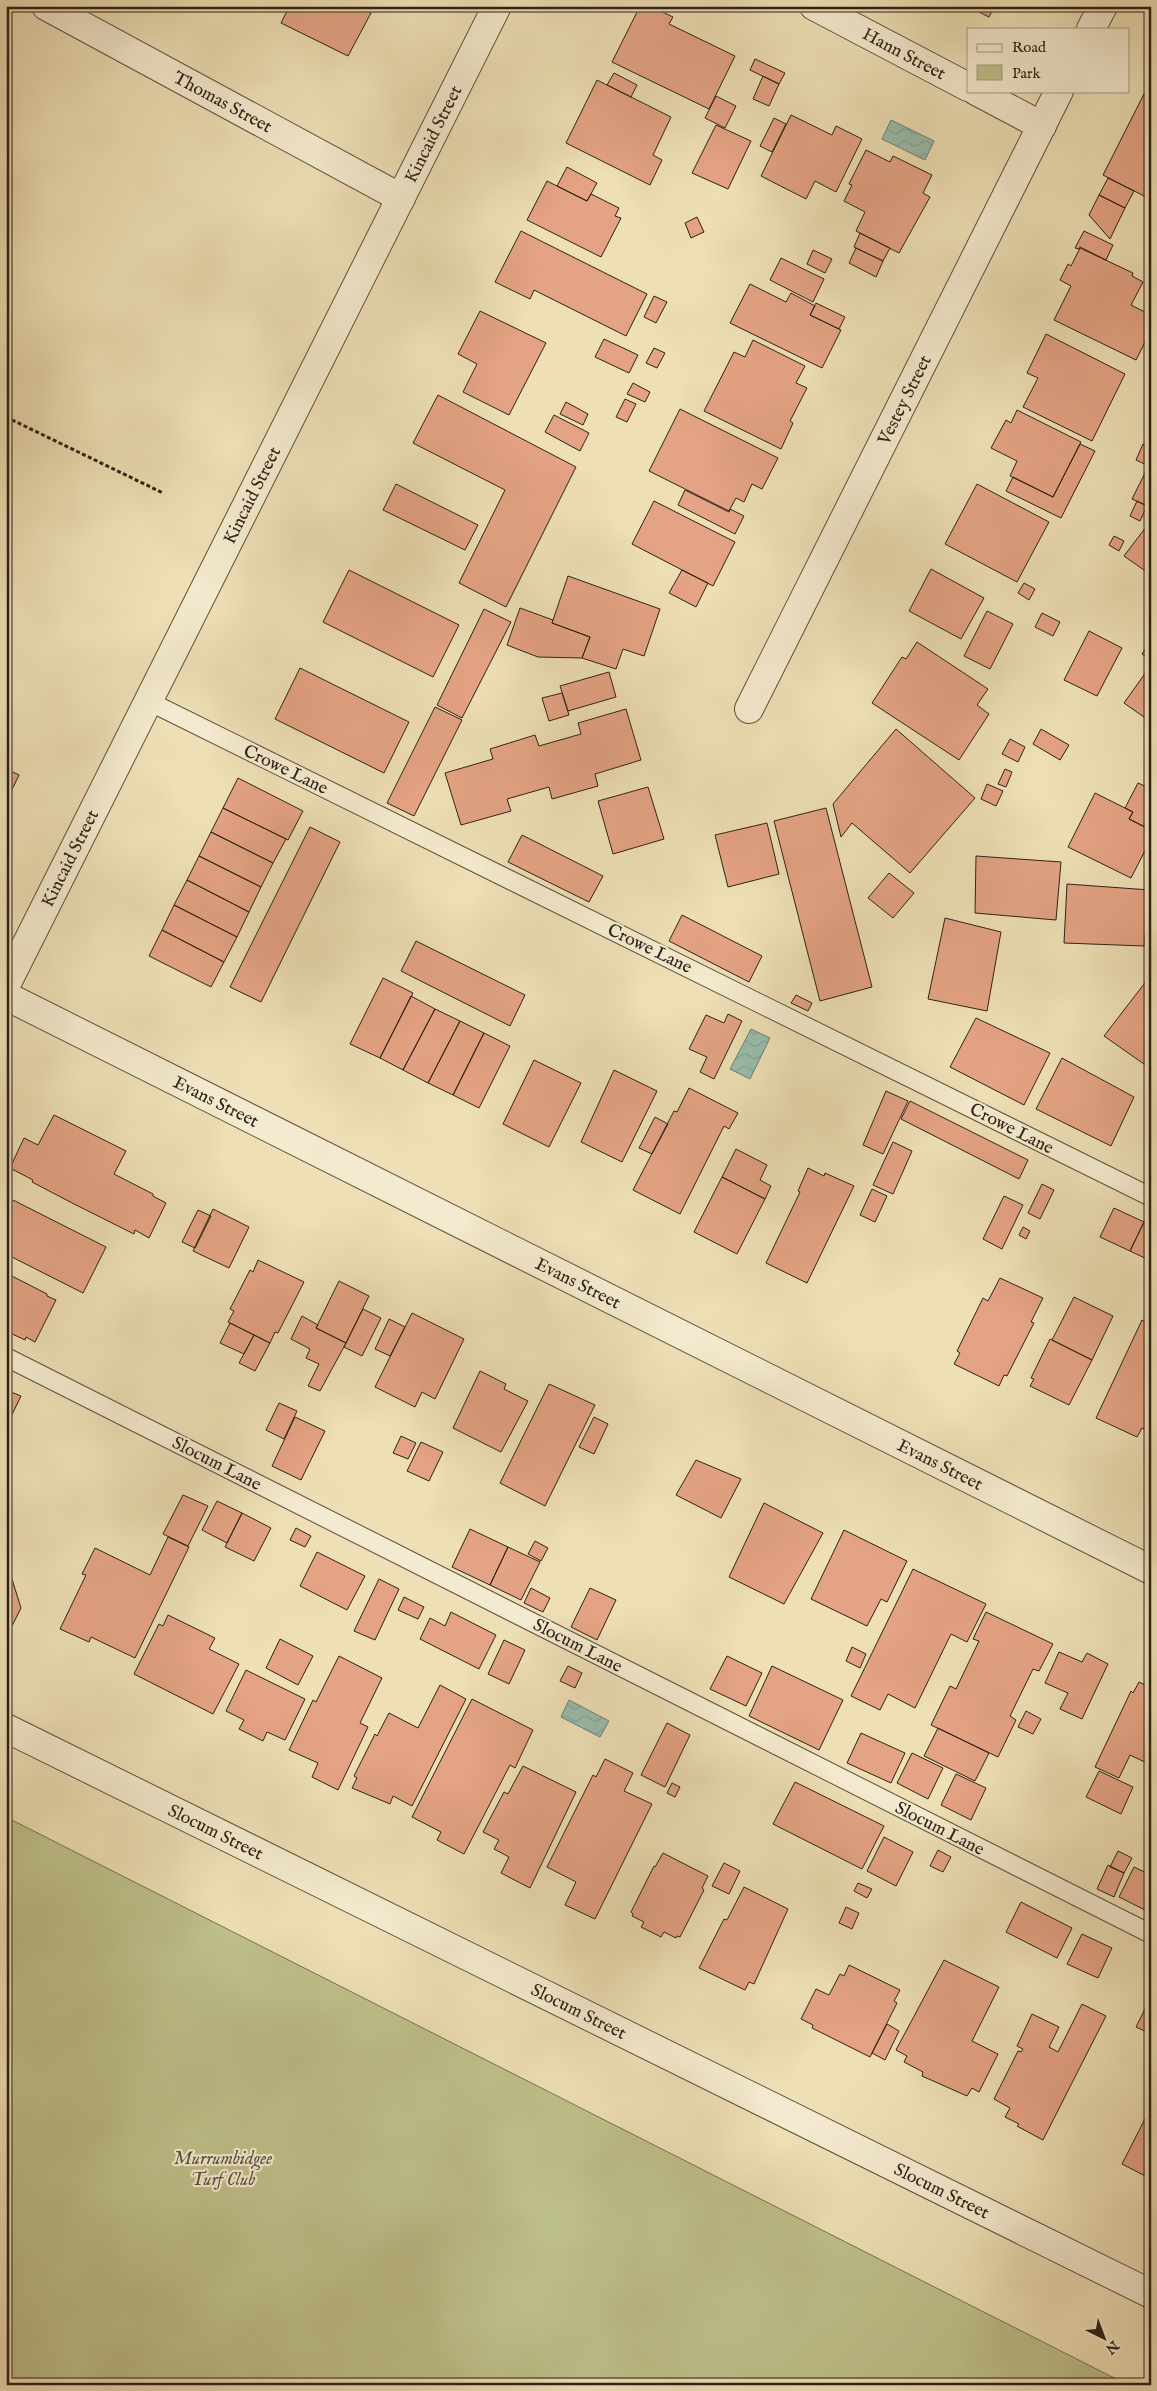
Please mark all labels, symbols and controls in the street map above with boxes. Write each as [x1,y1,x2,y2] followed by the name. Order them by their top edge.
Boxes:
[858,23,949,86] street label: Hann Street
[967,28,1130,92] legend
[1012,38,1047,57] text: Road
[1012,64,1042,83] text: Park
[169,67,276,139] street label: Thomas Street
[400,82,468,187] street label: Kincaid Street
[873,352,938,450] street label: Vestey Street
[219,443,287,548] street label: Kincaid Street
[239,740,331,801] street label: Crowe Lane
[37,806,105,911] street label: Kincaid Street
[603,919,695,980] street label: Crowe Lane
[169,1072,262,1134] street label: Evans Street
[965,1098,1057,1160] street label: Crowe Lane
[531,1253,624,1315] street label: Evans Street
[168,1432,265,1497] street label: Slocum Lane
[893,1435,986,1497] street label: Evans Street
[529,1614,626,1679] street label: Slocum Lane
[891,1797,988,1862] street label: Slocum Lane
[164,1800,267,1866] street label: Slocum Street
[527,1979,630,2046] street label: Slocum Street
[174,2148,272,2192] park label: Murrumbidgee Turf Club
[890,2159,993,2225] street label: Slocum Street
[1080,2314,1130,2364] north arrow
[1102,2336,1123,2358] text: N

